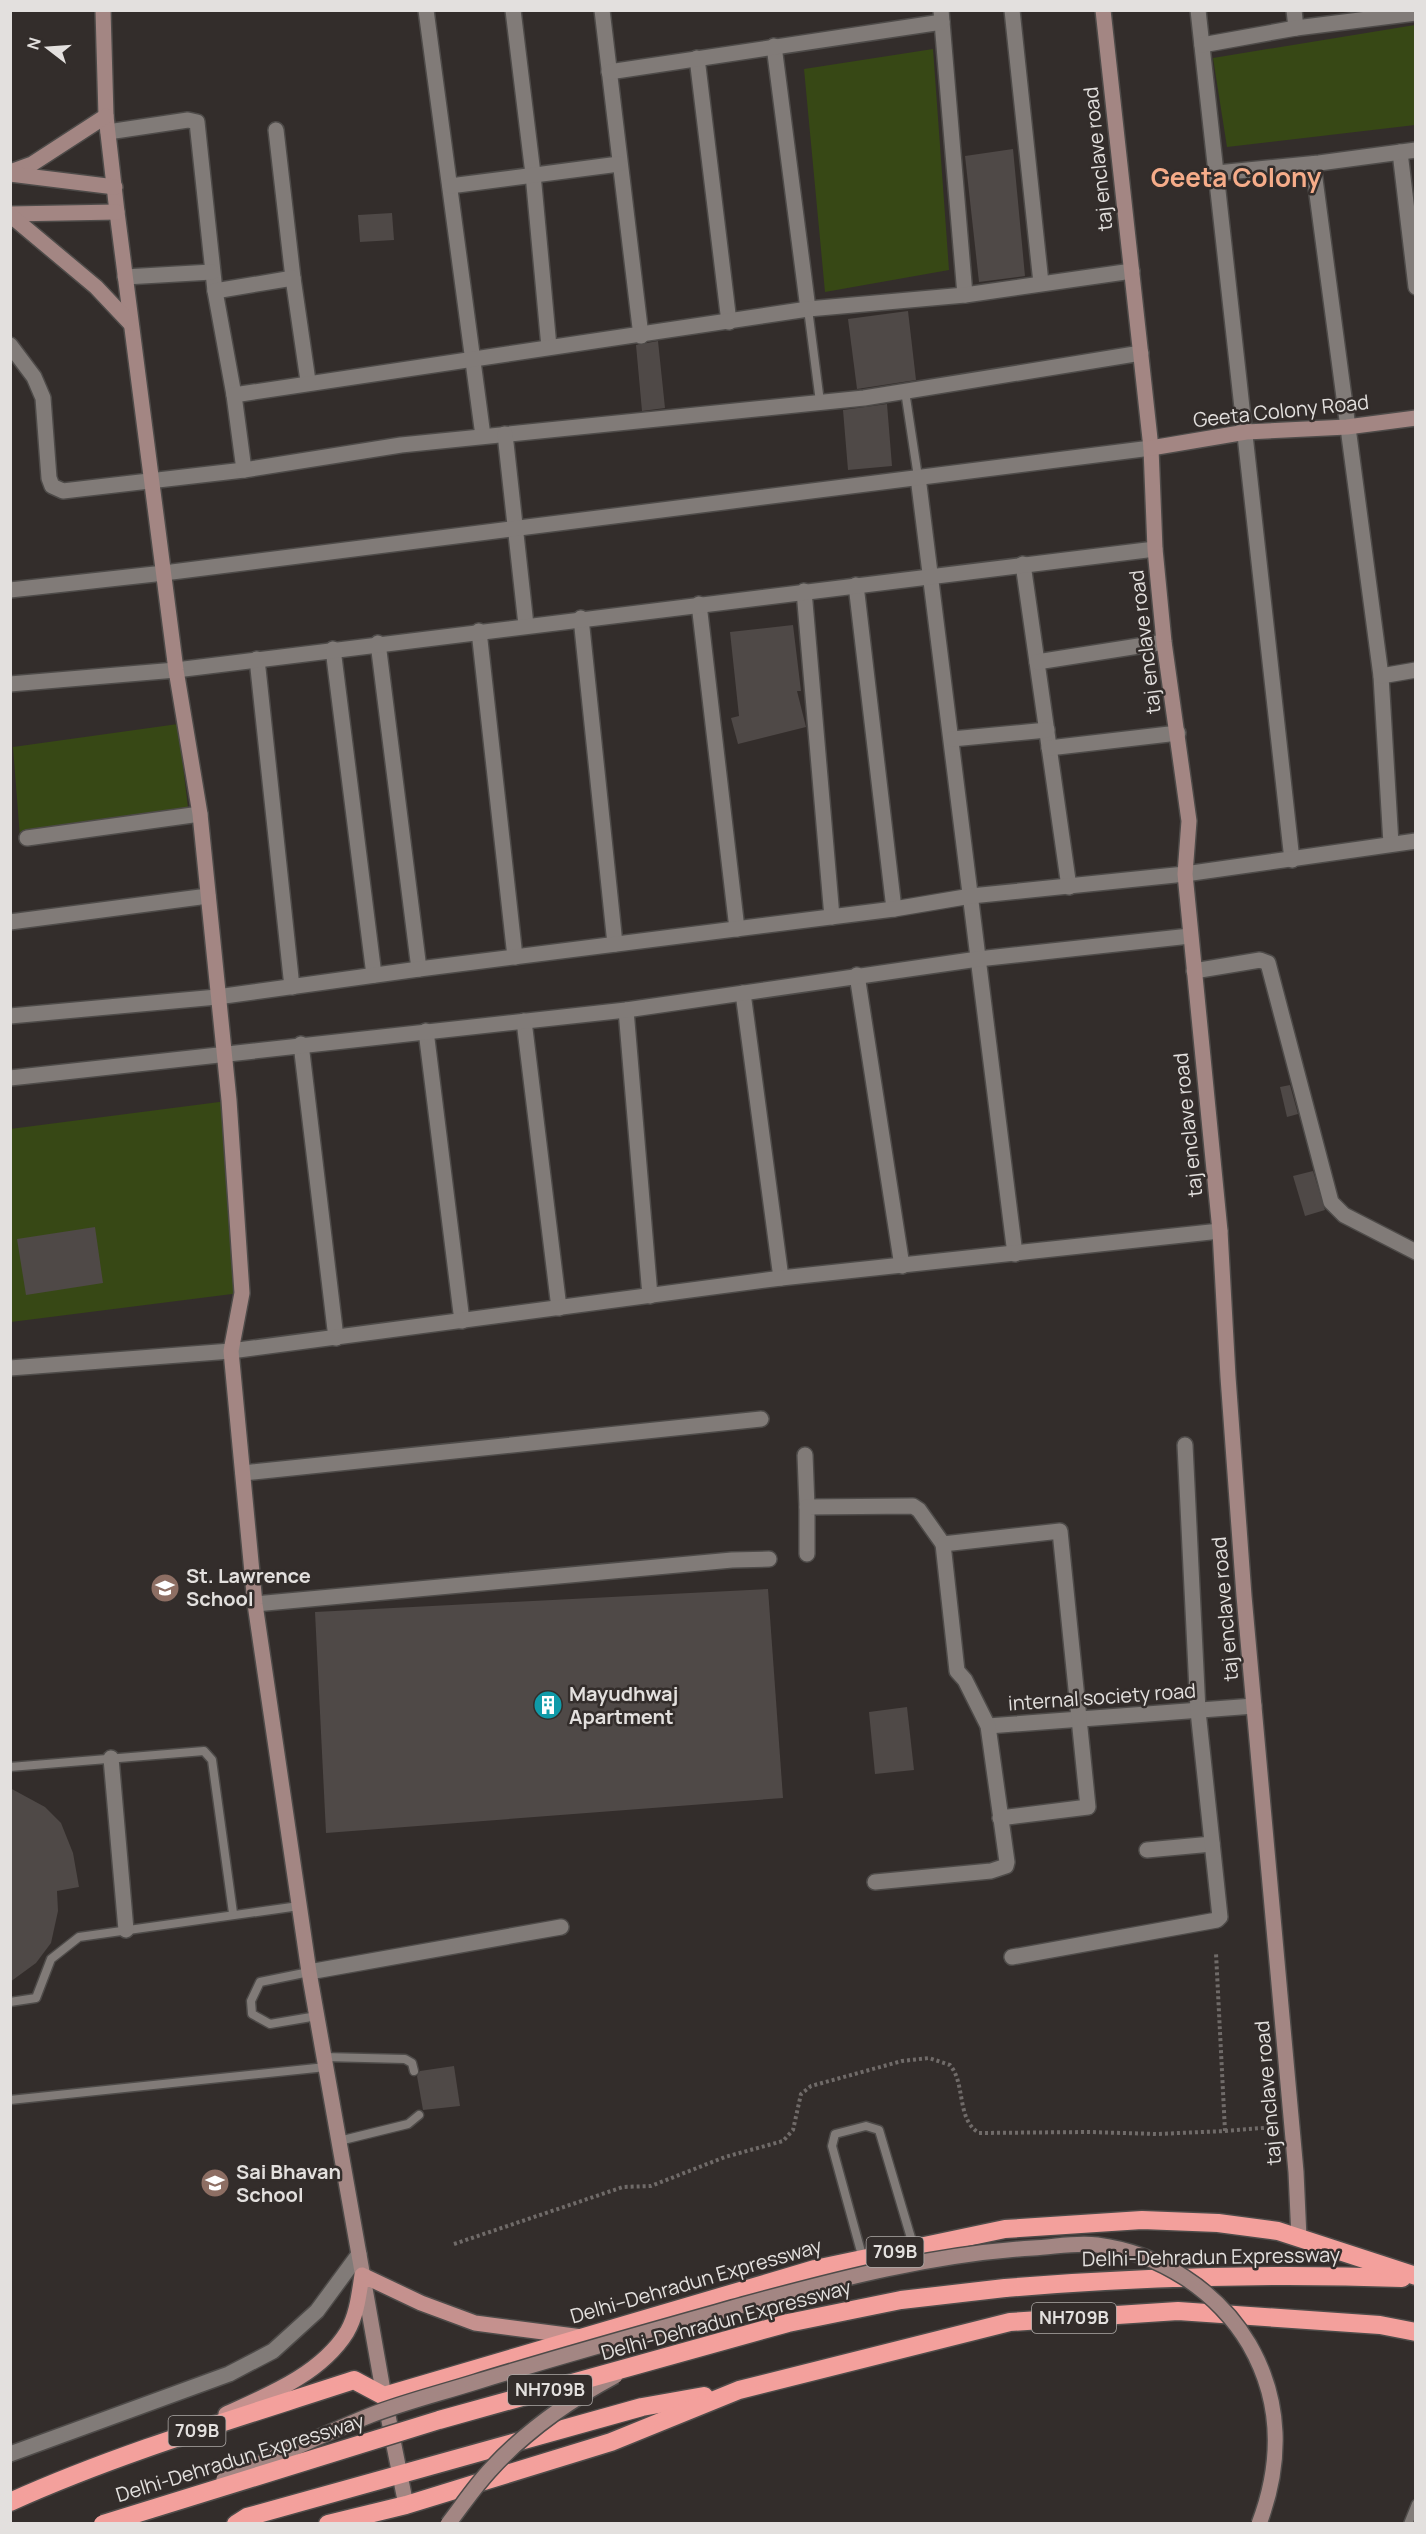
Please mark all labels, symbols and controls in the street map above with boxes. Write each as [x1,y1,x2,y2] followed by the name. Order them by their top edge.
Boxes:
[18,18,78,78] north arrow
[21,35,46,52] text: N
[1077,86,1118,232] street label: taj enclave road
[1151,159,1322,195] district label: Geeta Colony
[1192,388,1370,433] street label: Geeta Colony Road
[1122,569,1167,716] street label: taj enclave road
[1167,1052,1208,1198] street label: taj enclave road
[1205,1536,1244,1682] street label: taj enclave road
[186,1562,311,1612] place label: St. Lawrence School
[149,1572,181,1604] school or university icon: St. Lawrence School
[1007,1676,1197,1717] street label: internal society road
[569,1680,678,1730] place label: Mayudhwaj Apartment
[532,1689,564,1721] building icon: Mayudhwaj Apartment
[1248,2020,1287,2166] street label: taj enclave road
[236,2158,341,2208] place label: Sai Bhavan School
[199,2167,231,2199] school or university icon: Sai Bhavan School
[567,2232,825,2329] street label: Delhi–Dehradun Expressway
[866,2237,924,2267] road number: 709B
[1082,2241,1341,2272] street label: Delhi-Dehradun Expressway
[598,2273,854,2366] street label: Delhi-Dehradun Expressway
[1032,2303,1116,2333] road number: NH709B
[508,2375,592,2405] road number: NH709B
[112,2407,368,2508] street label: Delhi-Dehradun Expressway
[168,2416,226,2446] road number: 709B

